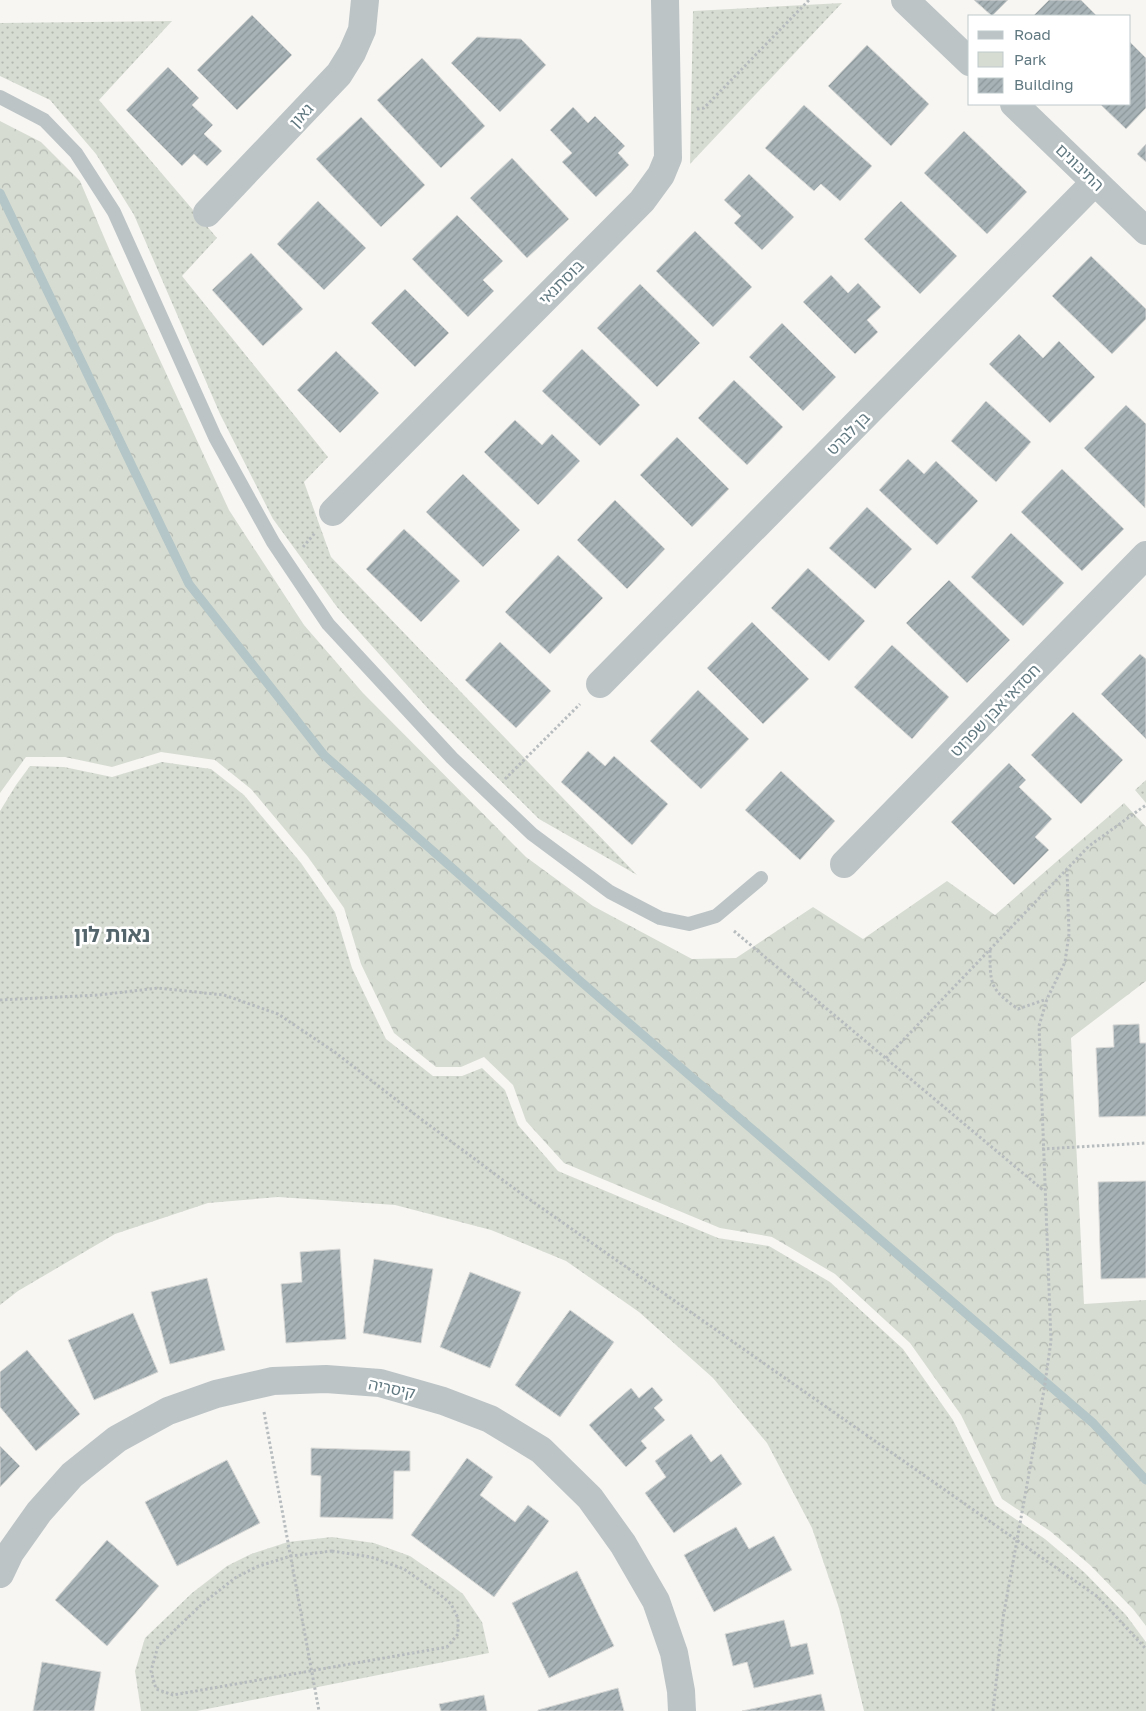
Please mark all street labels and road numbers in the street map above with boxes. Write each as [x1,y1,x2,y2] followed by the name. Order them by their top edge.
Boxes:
[285,99,317,131] street label: גאון
[1052,139,1108,195] street label: התיבונים
[534,255,588,309] street label: בוסתנאי
[822,407,874,459] street label: בן לברט
[946,660,1044,760] street label: חסדאי אבן שפרוט
[367,1373,417,1403] street label: קיסריה

